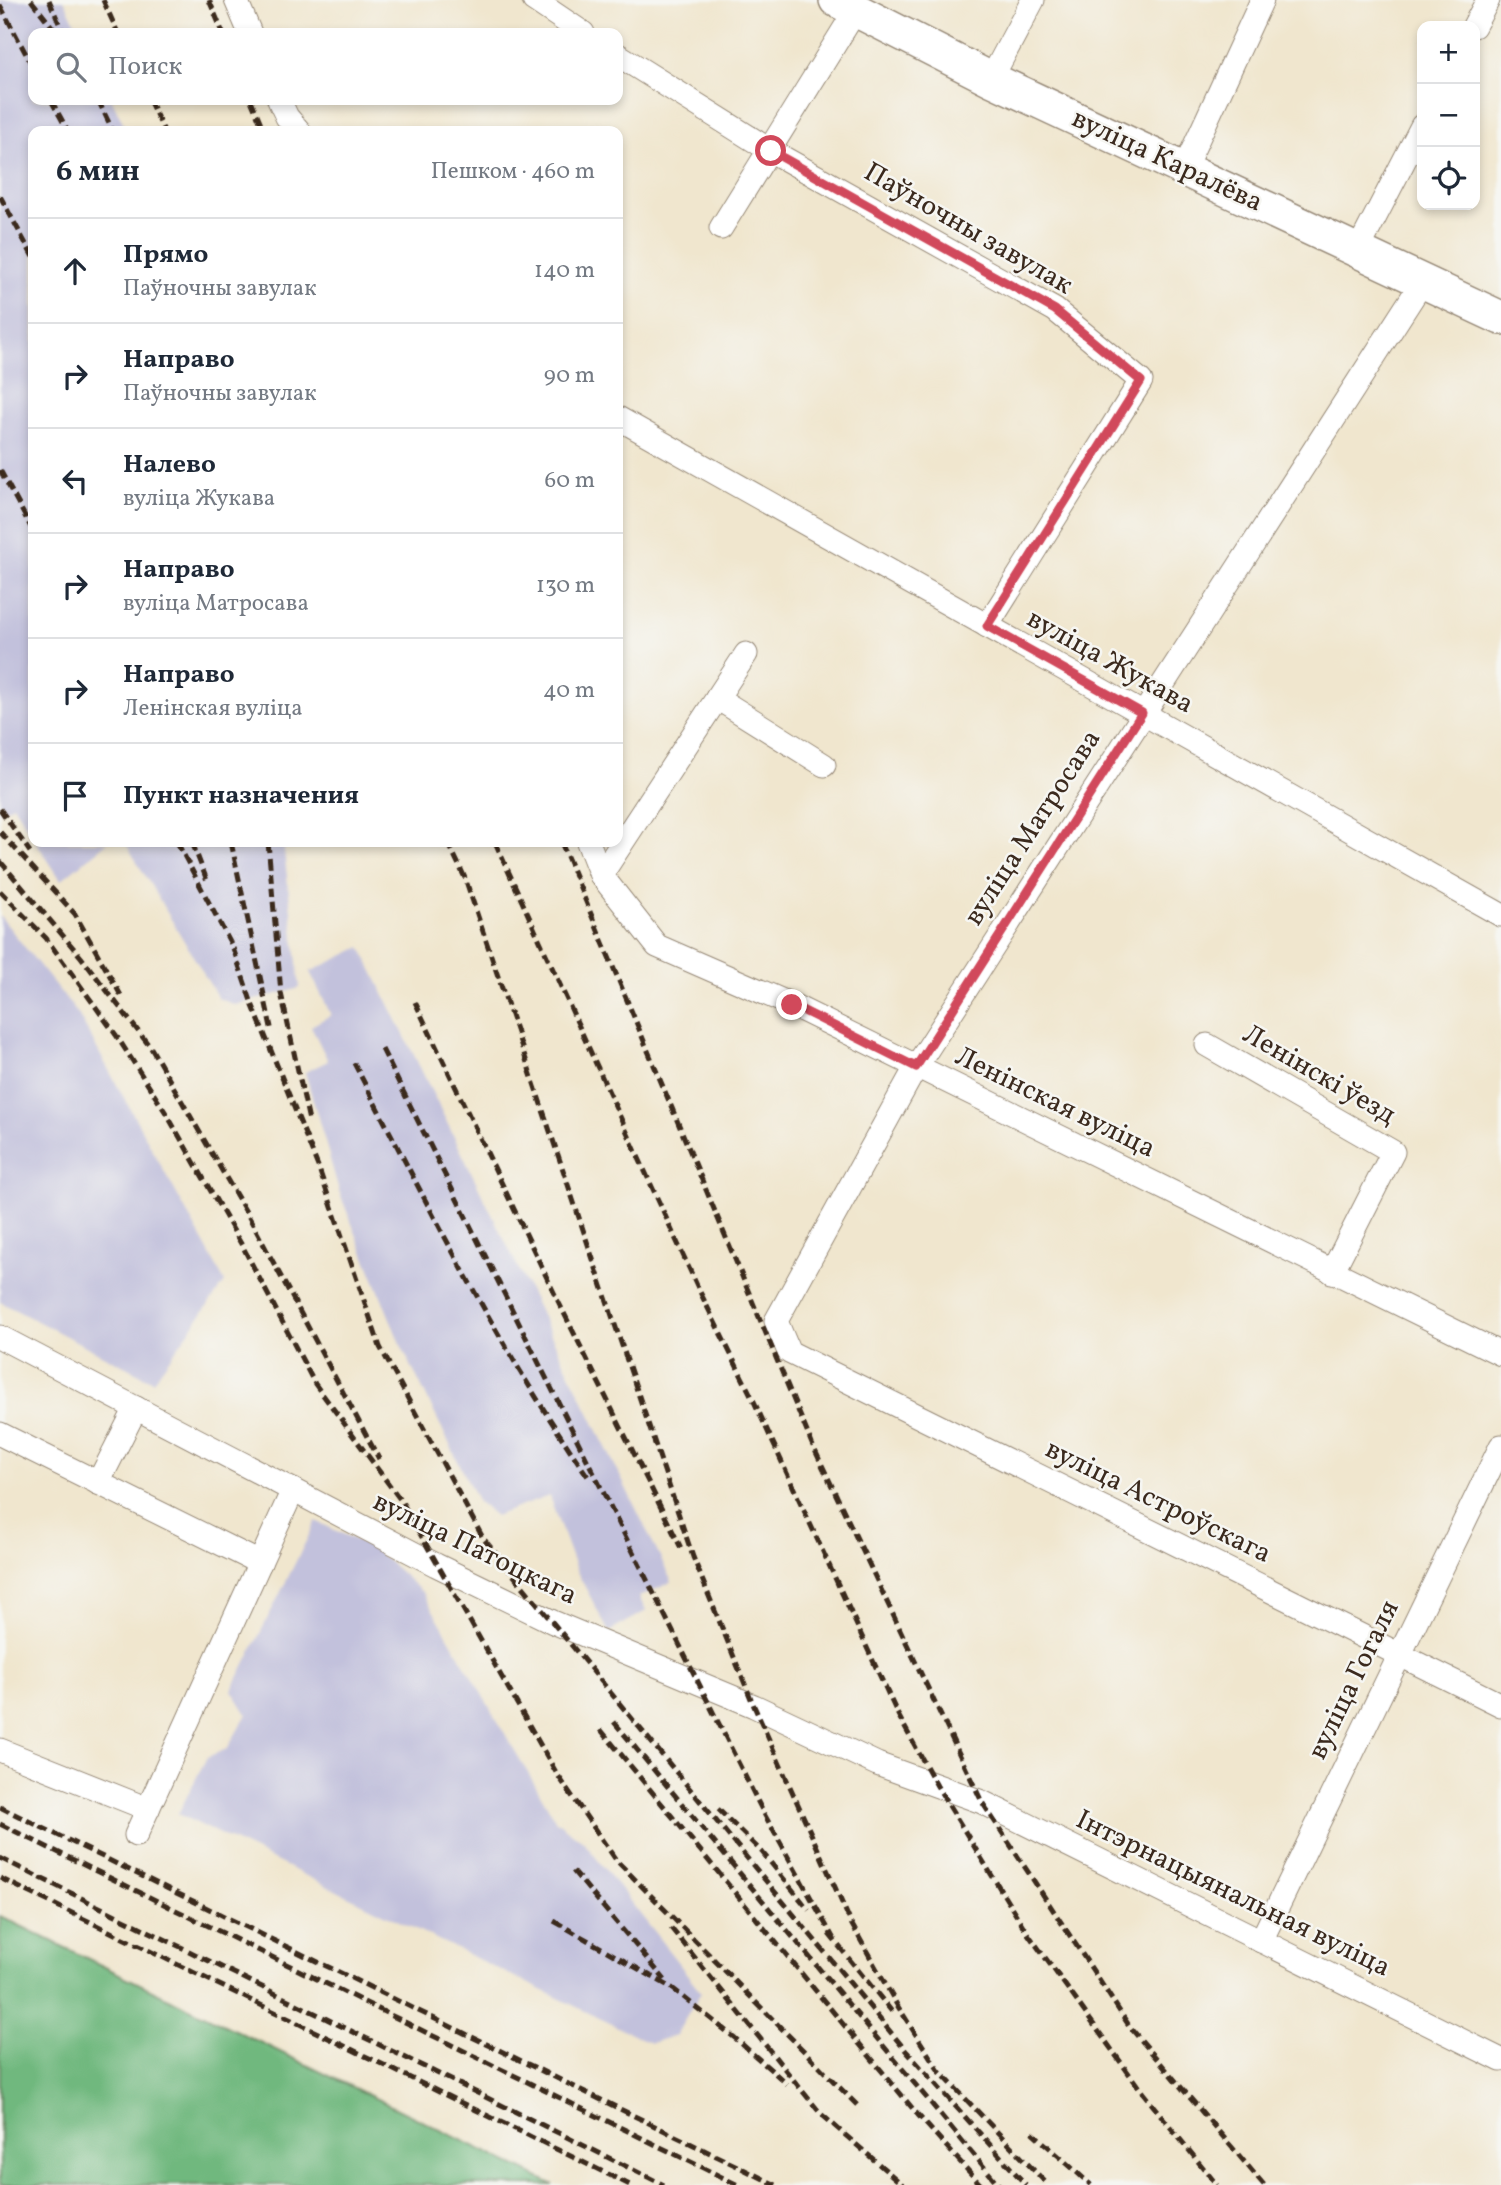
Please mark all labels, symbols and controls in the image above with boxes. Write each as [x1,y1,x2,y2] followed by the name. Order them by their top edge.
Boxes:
[1417,21,1480,210] map controls
[1417,21,1480,84] button: +
[28,28,623,105] search box
[52,48,90,86] icon: search
[108,49,182,85] text: Поиск
[1417,84,1480,147] button: −
[1065,100,1269,222] street label: вуліца Каралёва
[755,135,786,166] route start
[1417,147,1480,210] button: locate
[56,151,140,193] text: 6 мин
[856,153,1080,305] street label: Паўночны завулак
[431,156,595,188] text: Пешком · 460 m
[123,237,208,273] text: Прямо
[56,252,94,290] icon: ahead
[534,255,595,287] text: 140 m
[123,273,316,305] text: Паўночны завулак
[123,342,235,378] text: Направо
[56,357,94,395] icon: right
[544,360,595,392] text: 90 m
[123,378,316,410] text: Паўночны завулак
[123,447,216,483] text: Налево
[56,462,94,500] icon: left
[545,465,595,497] text: 60 m
[123,483,275,515] text: вуліца Жукава
[123,552,235,588] text: Направо
[56,567,94,605] icon: right
[536,570,595,602] text: 130 m
[123,588,309,620] text: вуліца Матросава
[1019,600,1201,724] street label: вуліца Жукава
[123,657,235,693] text: Направо
[56,672,94,710] icon: right
[543,675,595,707] text: 40 m
[123,693,303,725] text: Ленінская вуліца
[955,722,1111,934] street label: вуліца Матросава
[56,777,94,815] icon: arrive
[123,778,359,814] text: Пункт назначения
[776,989,807,1020] route end
[1235,1015,1403,1135] street label: Ленінскі ўезд
[948,1038,1162,1168] street label: Ленінская вуліца
[1038,1430,1278,1574] street label: вуліца Астроўскага
[366,1483,584,1615] street label: вуліца Патоцкага
[1299,1594,1409,1766] street label: вуліца Гогаля
[1069,1801,1397,1987] street label: Інтэрнацыянальная вуліца

